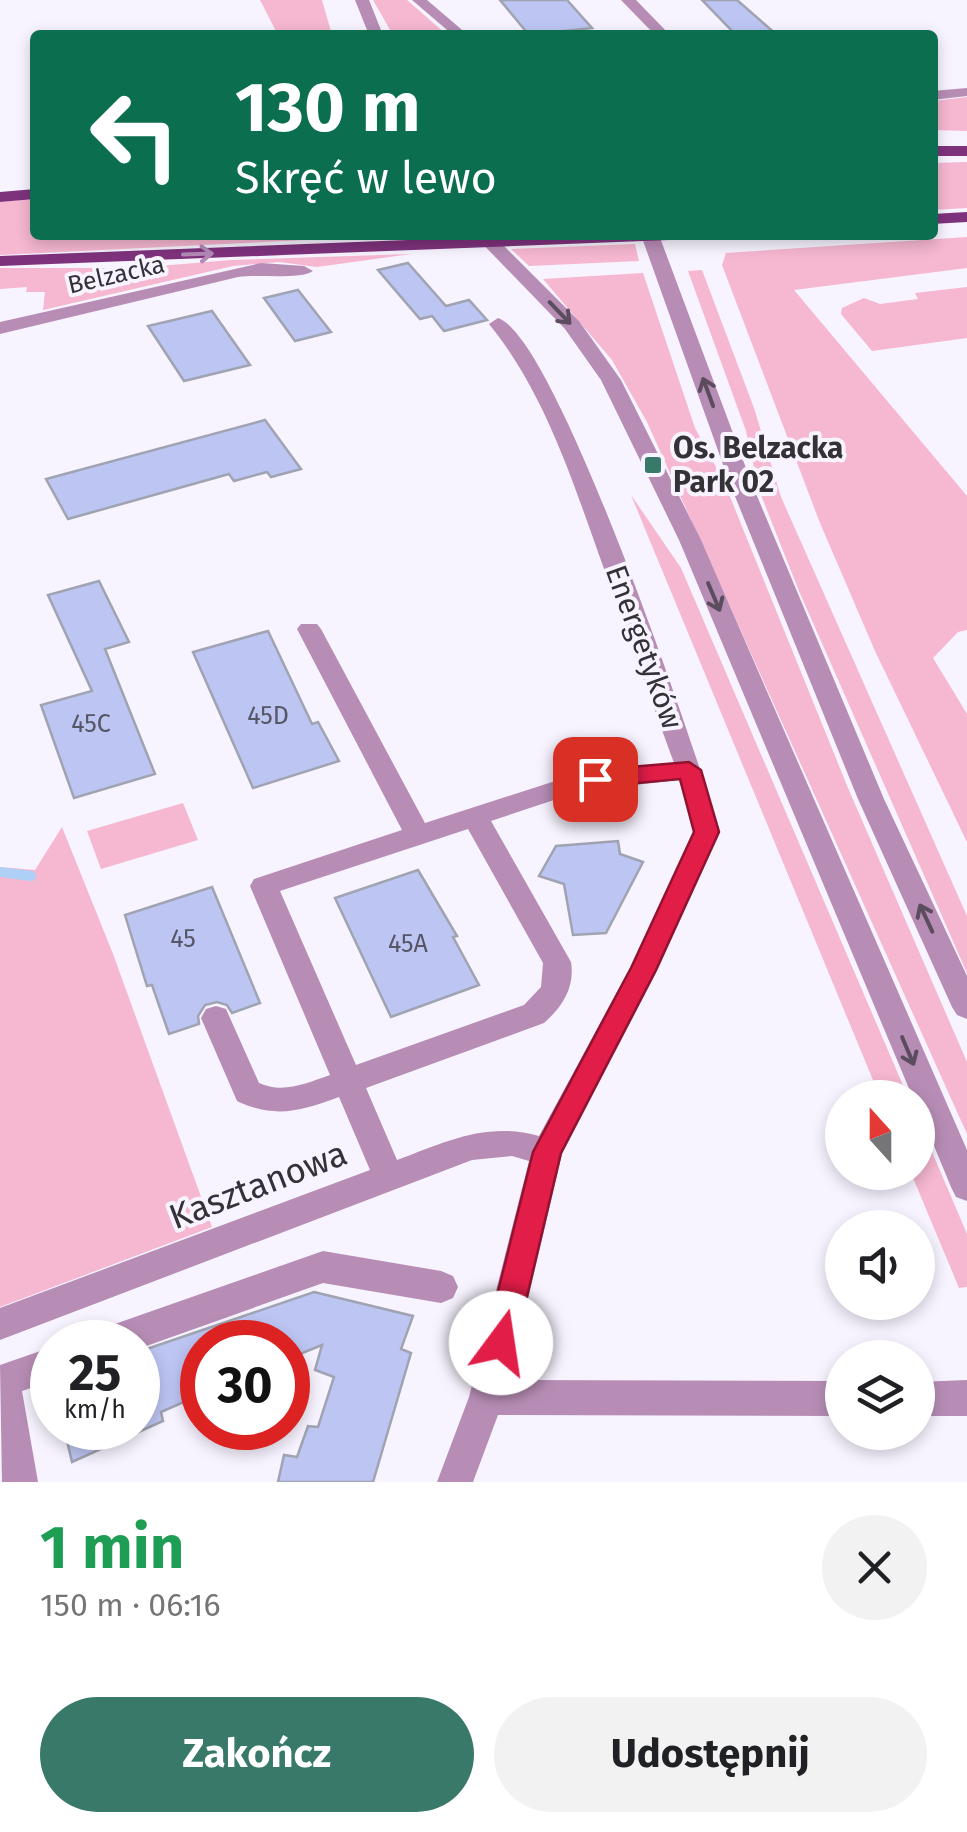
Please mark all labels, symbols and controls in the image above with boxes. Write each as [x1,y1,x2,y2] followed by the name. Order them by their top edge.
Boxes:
[235,66,421,150] text: 130 m
[70,70,200,200] icon: left
[235,151,497,205] text: Skręć w lewo
[182,244,214,263] one-way arrow
[65,249,168,301] street label: Belzacka
[548,300,571,325] one-way arrow
[698,377,716,408] one-way arrow
[673,430,844,500] place label: Os. Belzacka Park 02
[642,454,664,476] marker: Os. Belzacka Park 02
[598,560,690,734] street label: Energetyków
[706,582,724,612] one-way arrow
[247,701,289,731] house number: 45D
[71,709,111,739] house number: 45C
[553,737,638,822] pin
[568,752,623,807] icon: arrive
[916,904,935,934] one-way arrow
[170,924,196,954] house number: 45
[388,929,429,959] house number: 45A
[900,1035,918,1066] one-way arrow
[825,1080,935,1190] north arrow
[825,1080,935,1450] map controls
[163,1132,353,1238] street label: Kasztanowa
[825,1210,935,1320] button: sound
[449,1291,553,1395] position arrow
[180,1320,310,1450] speed limit sign: 30
[825,1340,935,1450] button: layers
[69,1343,121,1403] text: 25
[64,1395,126,1425] text: km/h
[40,1512,184,1584] text: 1 min
[822,1515,927,1620] button: close
[40,1586,221,1624] text: 150 m · 06:16
[40,1697,474,1812] button: Zakończ
[494,1697,927,1812] button: Udostępnij

